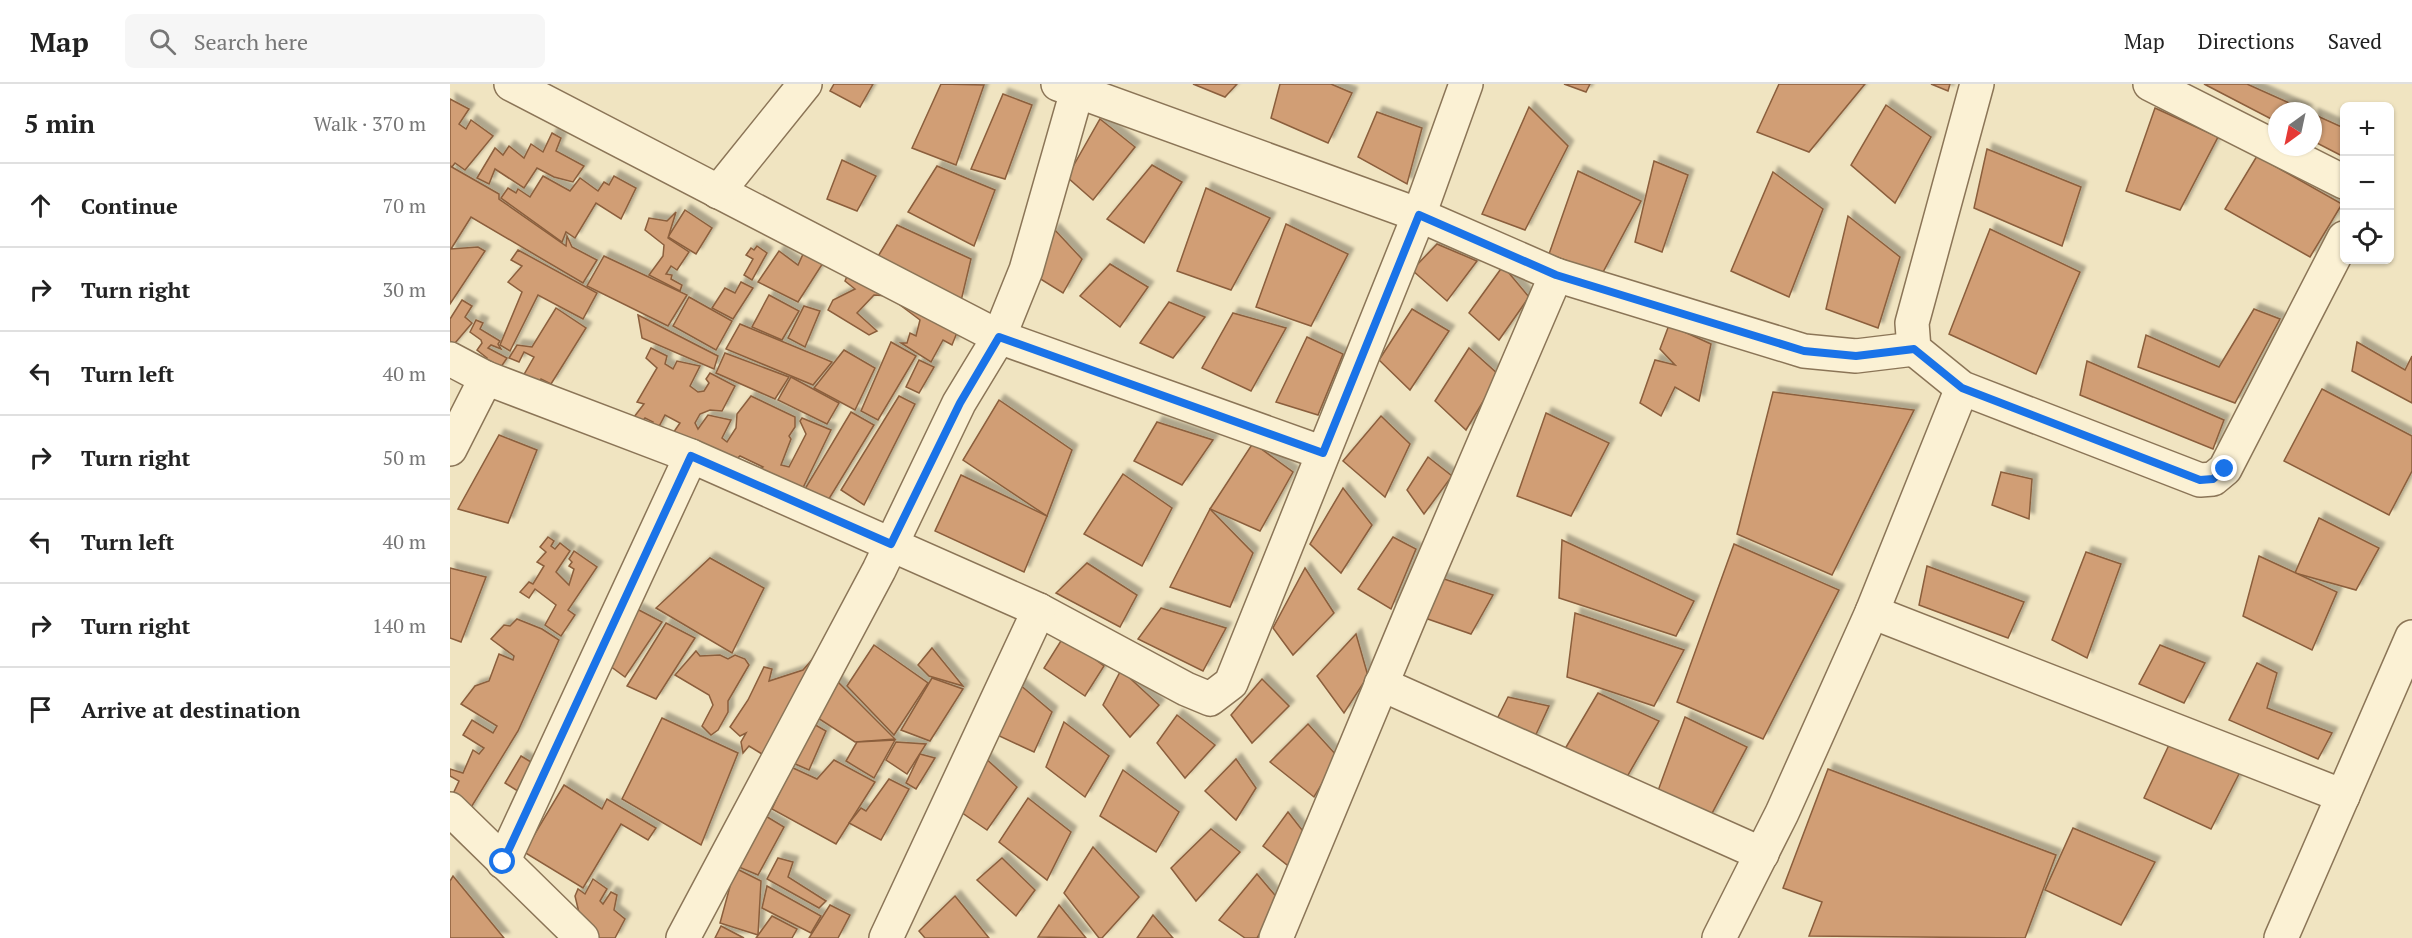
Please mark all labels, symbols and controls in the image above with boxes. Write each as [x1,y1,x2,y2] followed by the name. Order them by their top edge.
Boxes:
[125,14,545,68] search box
[30,23,89,60] text: Map
[146,25,179,58] icon: search
[194,27,308,56] text: Search here
[2124,27,2165,55] text: Map
[2198,27,2295,55] text: Directions
[2328,27,2382,55] text: Saved
[2268,102,2322,156] north arrow
[2340,102,2394,264] map controls
[2340,102,2394,156] button: +
[24,106,95,140] text: 5 min
[314,110,426,137] text: Walk · 370 m
[2340,156,2394,210] button: −
[24,189,57,222] icon: ahead
[81,191,178,220] text: Continue
[383,192,426,219] text: 70 m
[2340,210,2394,264] button: locate
[24,273,57,306] icon: right
[81,275,190,304] text: Turn right
[383,276,426,303] text: 30 m
[24,357,57,390] icon: left
[81,359,174,388] text: Turn left
[383,360,426,387] text: 40 m
[24,441,57,474] icon: right
[81,443,190,472] text: Turn right
[383,444,426,471] text: 50 m
[2211,455,2237,481] route end
[24,525,57,558] icon: left
[81,527,174,556] text: Turn left
[383,528,426,555] text: 40 m
[24,609,57,642] icon: right
[81,611,190,640] text: Turn right
[372,612,426,639] text: 140 m
[24,693,57,726] icon: arrive
[81,695,300,724] text: Arrive at destination
[489,848,515,874] route start

